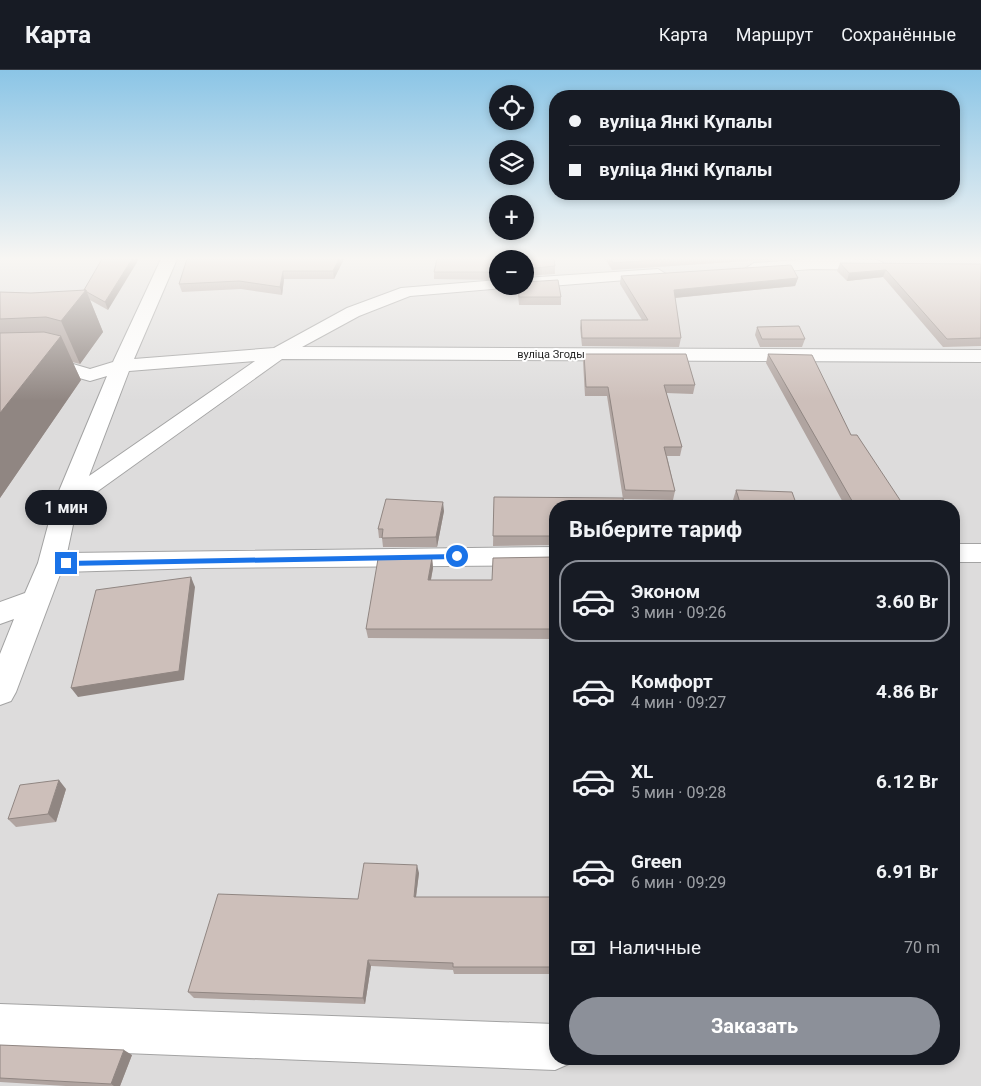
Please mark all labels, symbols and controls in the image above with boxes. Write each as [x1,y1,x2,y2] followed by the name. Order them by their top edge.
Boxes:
[25,21,91,49] text: Карта
[659,24,708,45] text: Карта
[736,24,813,45] text: Маршрут
[841,24,956,45] text: Сохранённые
[489,85,534,295] map controls
[489,85,534,130] button: locate
[599,110,772,133] text: вуліца Янкі Купалы
[489,140,534,185] button: layers
[599,158,772,181] text: вуліца Янкі Купалы
[489,195,534,240] button: +
[489,250,534,295] button: −
[517,348,585,361] street label: вуліца Згоды
[25,490,107,526] callout: 1 мин
[44,498,88,517] text: 1 мин
[569,517,742,542] text: Выберите тариф
[446,545,468,567] route start
[55,552,77,574] route end
[571,579,616,624] icon: car
[631,580,700,603] text: Эконом
[876,590,938,613] text: 3.60 Br
[631,603,726,622] text: 3 мин · 09:26
[571,669,616,714] icon: car
[631,670,713,693] text: Комфорт
[876,680,938,703] text: 4.86 Br
[631,693,726,712] text: 4 мин · 09:27
[571,759,616,804] icon: car
[631,760,653,783] text: XL
[876,770,938,793] text: 6.12 Br
[631,783,726,802] text: 5 мин · 09:28
[571,849,616,894] icon: car
[631,850,682,873] text: Green
[876,860,938,883] text: 6.91 Br
[631,873,726,892] text: 6 мин · 09:29
[569,934,597,962] icon: cash
[609,936,701,959] text: Наличные
[904,938,940,957] text: 70 m
[569,997,940,1055] button: Заказать

